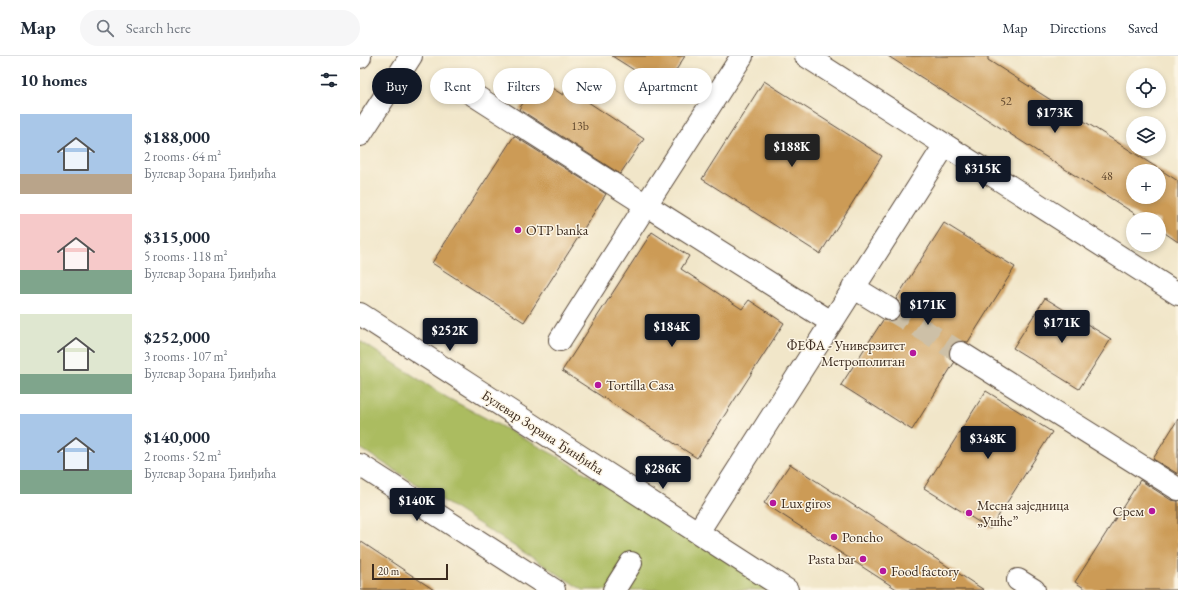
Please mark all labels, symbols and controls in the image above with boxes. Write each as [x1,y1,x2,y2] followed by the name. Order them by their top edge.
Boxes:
[80,10,360,46] search box
[20,15,56,40] text: Map
[94,17,116,39] icon: search
[126,18,191,37] text: Search here
[1002,19,1028,37] text: Map
[1050,19,1106,37] text: Directions
[1128,19,1158,37] text: Saved
[372,68,422,104] chip: Buy
[430,68,485,104] chip: Rent
[493,68,554,104] chip: Filters
[562,68,616,104] chip: New
[624,68,712,104] chip: Apartment
[1126,68,1166,252] map controls
[1126,68,1166,108] button: locate
[20,69,87,91] text: 10 homes
[318,69,340,91] icon: filters
[1000,93,1012,109] house number: 52
[1027,100,1083,134] pin: $173K
[1037,104,1073,121] text: $173K
[1126,116,1166,156] button: layers
[571,118,589,134] house number: 13b
[144,126,210,148] text: $188,000
[52,130,100,178] icon: home
[764,134,820,168] pin: $188K
[774,138,810,155] text: $188K
[144,148,221,165] text: 2 rooms · 64 m²
[955,156,1011,190] pin: $315K
[965,160,1001,177] text: $315K
[1126,164,1166,204] button: +
[144,165,276,182] text: Булевар Зорана Ђинђића
[1101,168,1113,184] house number: 48
[1126,212,1166,252] button: −
[526,221,589,239] place label: OTP banka
[513,225,523,235] marker: OTP banka
[144,226,210,248] text: $315,000
[52,230,100,278] icon: home
[144,248,228,265] text: 5 rooms · 118 m²
[144,265,276,282] text: Булевар Зорана Ђинђића
[900,292,956,326] pin: $171K
[910,296,946,313] text: $171K
[1034,310,1090,344] pin: $171K
[644,314,700,348] pin: $184K
[1044,314,1080,331] text: $171K
[422,318,478,352] pin: $252K
[654,318,690,335] text: $184K
[432,322,468,339] text: $252K
[144,326,210,348] text: $252,000
[52,330,100,378] icon: home
[787,336,905,370] place label: ФЕФА - Универзитет Метрополитан
[144,348,228,365] text: 3 rooms · 107 m²
[908,348,918,358] marker: ФЕФА - Универзитет Метрополитан
[144,365,276,382] text: Булевар Зорана Ђинђића
[606,376,674,394] place label: Tortilla Casa
[593,380,603,390] marker: Tortilla Casa
[478,386,608,479] street label: Булевар Зорана Ђинђића
[144,426,210,448] text: $140,000
[960,426,1016,460] pin: $348K
[52,430,100,478] icon: home
[970,430,1006,447] text: $348K
[144,448,221,465] text: 2 rooms · 52 m²
[635,456,691,490] pin: $286K
[645,460,681,477] text: $286K
[144,465,276,482] text: Булевар Зорана Ђинђића
[389,488,445,522] pin: $140K
[399,492,435,509] text: $140K
[781,494,831,512] place label: Lux giros
[977,496,1069,530] place label: Месна заједница „Ушће”
[768,498,778,508] marker: Lux giros
[1113,502,1144,520] place label: Срем
[1147,506,1157,516] marker: Срем
[964,508,974,518] marker: Месна заједница „Ушће”
[842,528,883,546] place label: Poncho
[829,532,839,542] marker: Poncho
[808,550,855,568] place label: Pasta bar
[858,554,868,564] marker: Pasta bar
[372,562,448,581] scale bar
[891,562,960,580] place label: Food factory
[378,564,399,578] text: 20 m
[878,566,888,576] marker: Food factory

